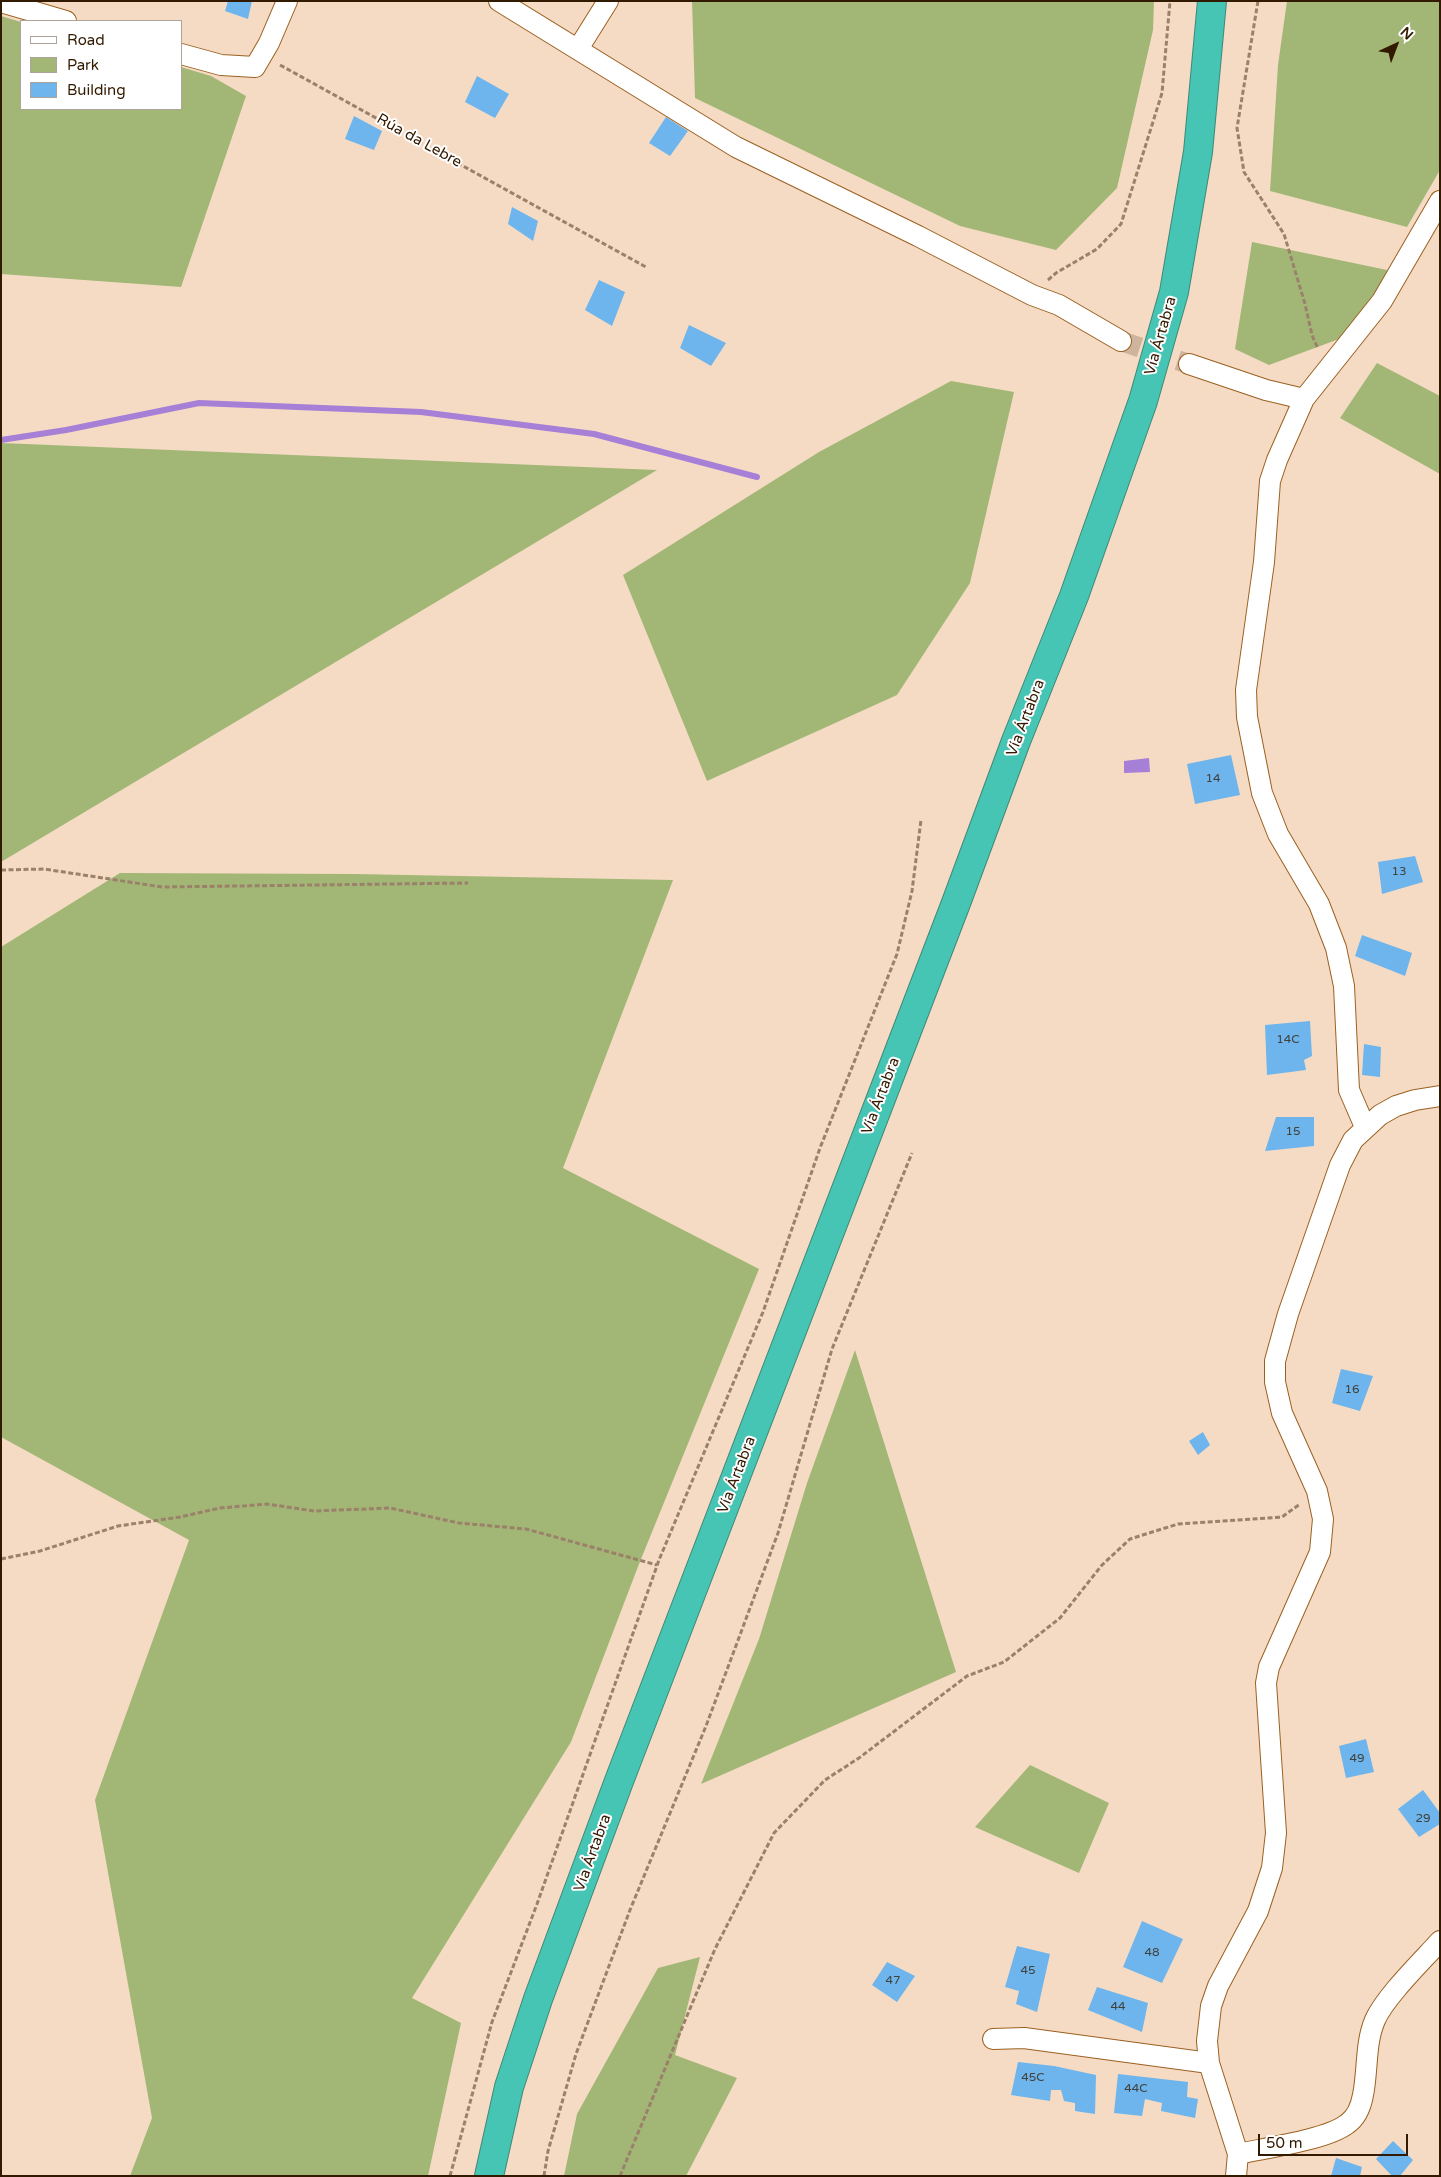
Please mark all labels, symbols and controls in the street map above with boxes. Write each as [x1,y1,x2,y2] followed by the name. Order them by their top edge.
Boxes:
[20,20,182,110] legend
[1371,20,1421,70] north arrow
[1397,24,1416,44] text: N
[67,31,105,49] text: Road
[67,56,99,74] text: Park
[67,81,126,99] text: Building
[373,110,465,172] street label: Rúa da Lebre
[1141,295,1181,377] street label: Vía Ártabra
[1003,677,1049,759] street label: Vía Ártabra
[1205,772,1221,786] house number: 14
[1391,865,1407,879] house number: 13
[1276,1033,1300,1047] house number: 14C
[858,1055,904,1137] street label: Vía Ártabra
[1285,1125,1301,1139] house number: 15
[1344,1383,1360,1397] house number: 16
[714,1434,760,1516] street label: Vía Ártabra
[1349,1752,1365,1766] house number: 49
[571,1812,615,1894] street label: Vía Ártabra
[1415,1812,1431,1826] house number: 29
[1144,1946,1160,1960] house number: 48
[1020,1964,1036,1978] house number: 45
[885,1974,901,1988] house number: 47
[1110,2000,1126,2014] house number: 44
[1021,2071,1045,2085] house number: 45C
[1124,2082,1148,2096] house number: 44C
[1261,2124,1411,2156] scale bar
[1266,2134,1303,2152] text: 50 m

